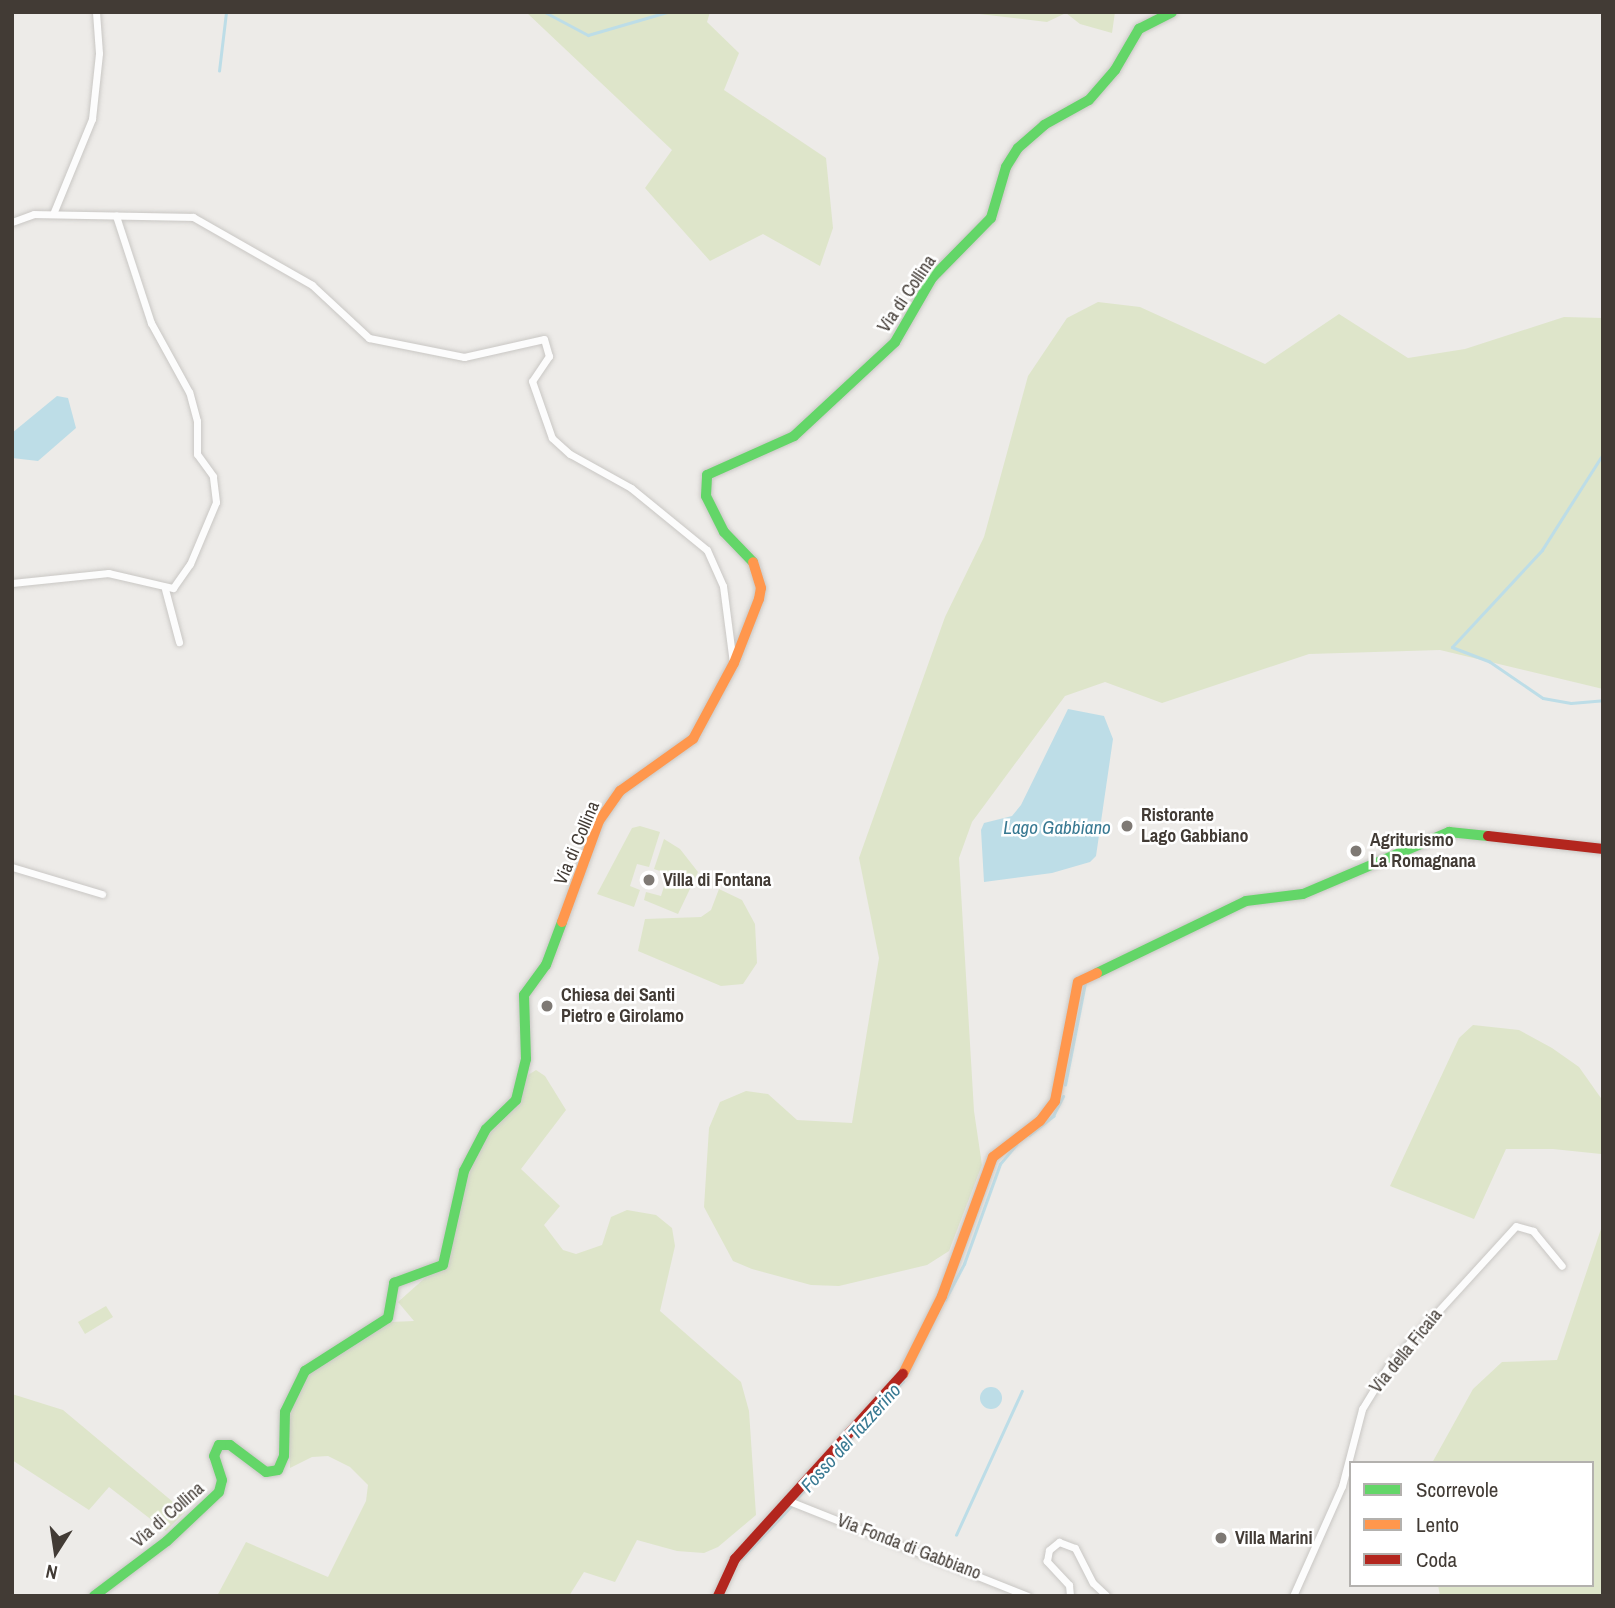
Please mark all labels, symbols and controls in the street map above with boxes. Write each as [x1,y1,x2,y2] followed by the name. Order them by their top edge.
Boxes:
[873,251,941,337] street label: Via di Collina
[550,798,604,888] street label: Via di Collina
[1141,805,1248,848] place label: Ristorante Lago Gabbiano
[1003,817,1111,839] water label: Lago Gabbiano
[1119,818,1135,834] marker: Ristorante Lago Gabbiano
[1370,830,1476,872] place label: Agriturismo La Romagnana
[1348,843,1364,859] marker: Agriturismo La Romagnana
[663,869,771,891] place label: Villa di Fontana
[641,872,657,888] marker: Villa di Fontana
[561,985,684,1028] place label: Chiesa dei Santi Pietro e Girolamo
[539,998,555,1014] marker: Chiesa dei Santi Pietro e Girolamo
[1365,1304,1447,1398] street label: Via della Ficaia
[796,1379,906,1497] water label: Fosso del Tazzerino
[1349,1461,1594,1587] legend
[1416,1475,1498,1504] text: Scorrevole
[128,1478,208,1552] street label: Via di Collina
[834,1510,984,1584] street label: Via Fonda di Gabbiano
[1416,1510,1459,1539] text: Lento
[21,1517,91,1587] north arrow
[1235,1527,1313,1549] place label: Villa Marini
[1213,1530,1229,1546] marker: Villa Marini
[1416,1545,1457,1574] text: Coda
[43,1559,60,1586] text: N

